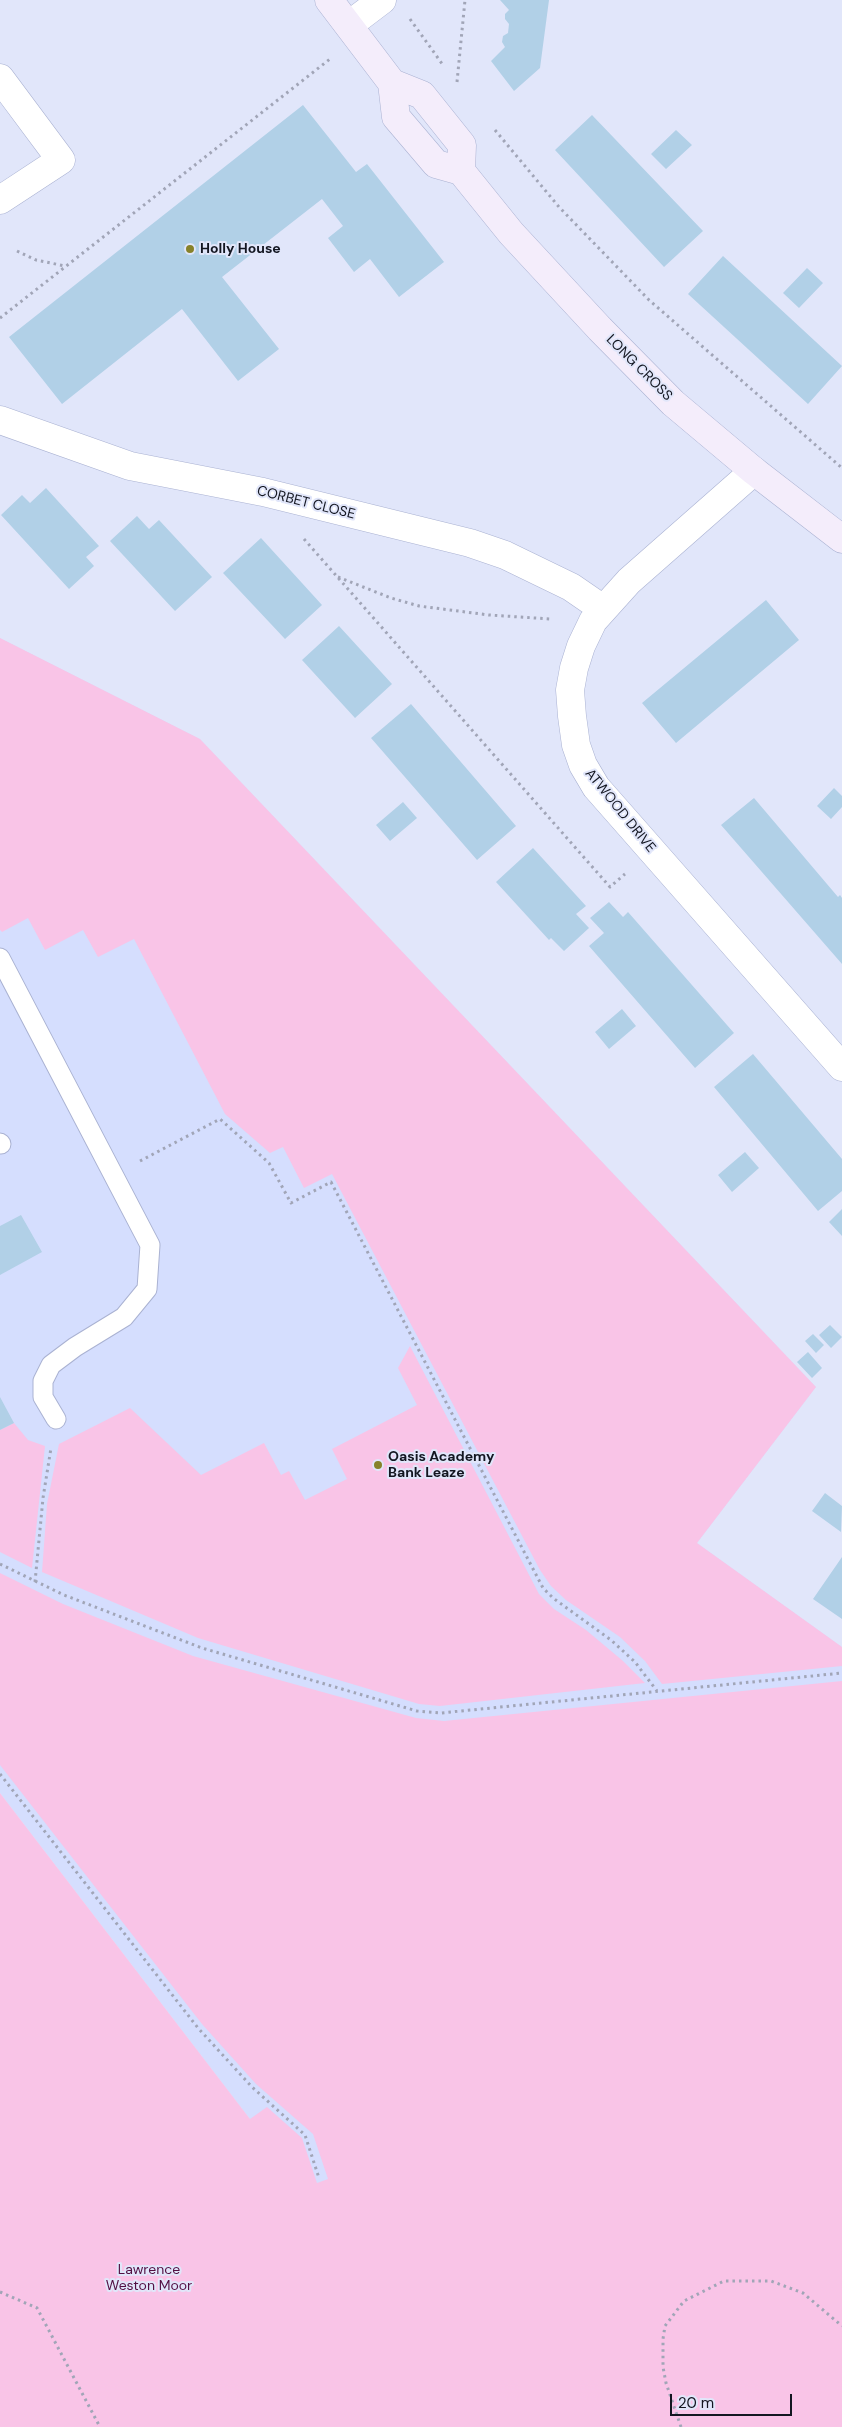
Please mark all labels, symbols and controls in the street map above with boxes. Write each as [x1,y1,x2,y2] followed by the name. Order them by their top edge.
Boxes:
[200,241,281,257] place label: Holly House
[184,243,196,255] marker: Holly House
[602,331,676,405] street label: LONG CROSS
[255,483,357,523] street label: CORBET CLOSE
[581,766,659,856] street label: ATWOOD DRIVE
[388,1449,494,1481] place label: Oasis Academy Bank Leaze
[372,1459,384,1471] marker: Oasis Academy Bank Leaze
[106,2262,192,2294] park label: Lawrence Weston Moor
[672,2384,794,2416] scale bar
[678,2393,714,2413] text: 20 m

